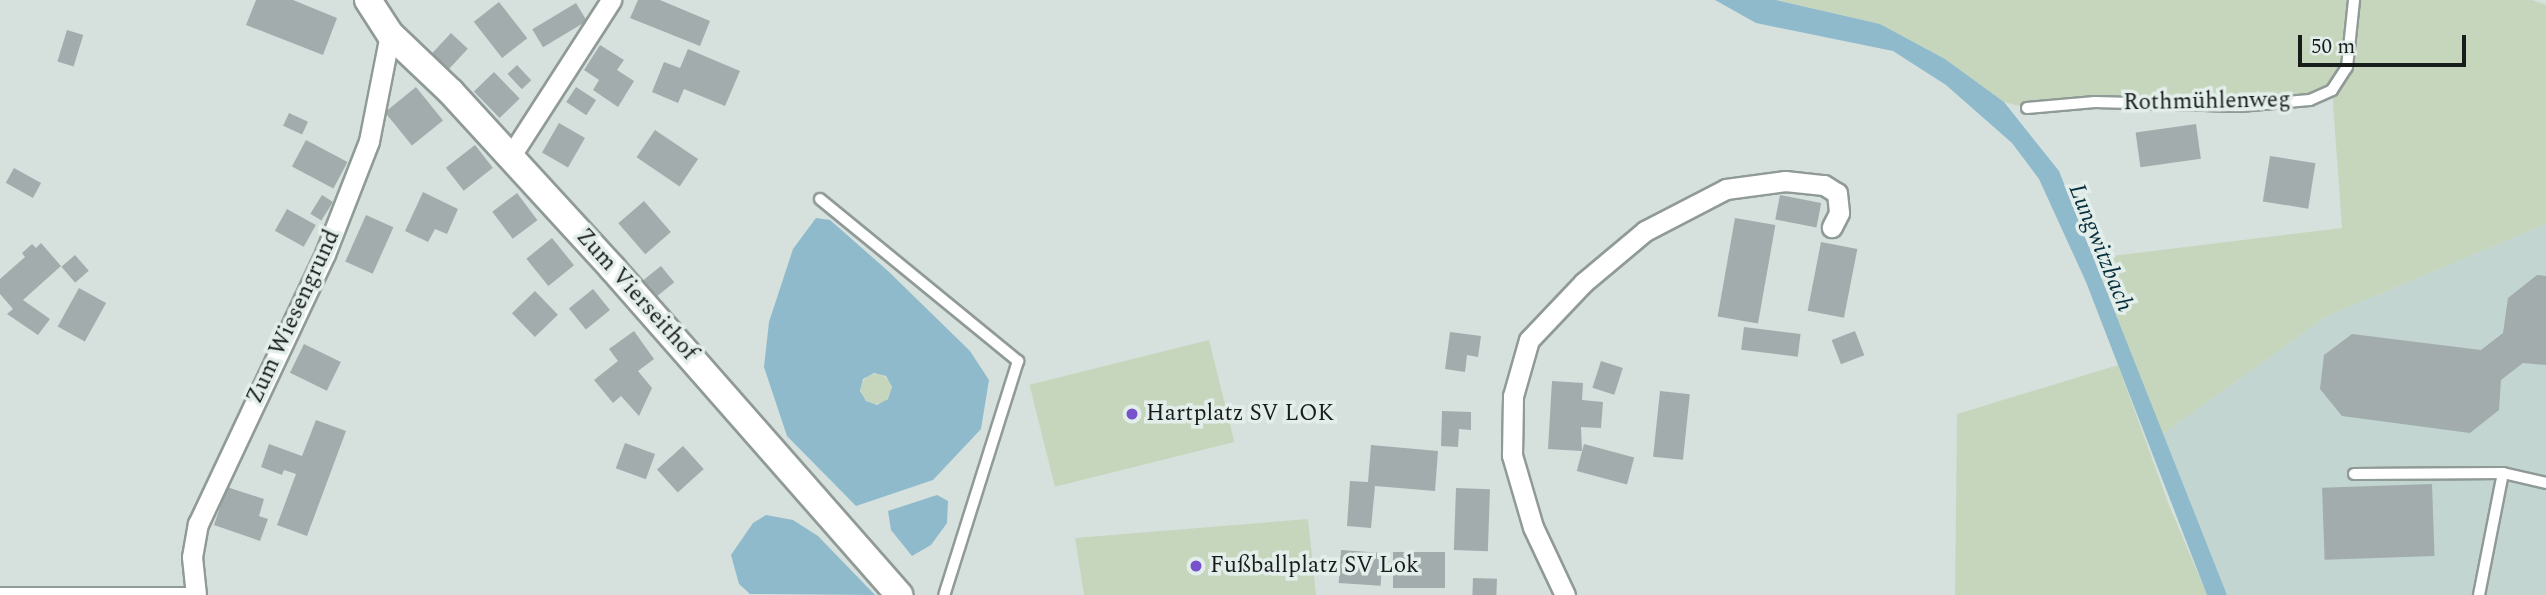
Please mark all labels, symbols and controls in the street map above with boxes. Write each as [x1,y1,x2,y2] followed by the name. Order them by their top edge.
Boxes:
[2301,21,2469,65] scale bar
[2311,31,2355,63] text: 50 m
[2123,87,2291,117] street label: Rothmühlenweg
[2061,180,2139,316] water label: Lungwitzbach
[570,223,702,367] street label: Zum Vierseithof
[242,226,346,408] street label: Zum Wiesengrund
[1146,400,1334,428] place label: Hartplatz SV LOK
[1124,406,1140,422] marker: Hartplatz SV LOK
[1210,552,1419,580] place label: Fußballplatz SV Lok
[1188,558,1204,574] marker: Fußballplatz SV Lok

